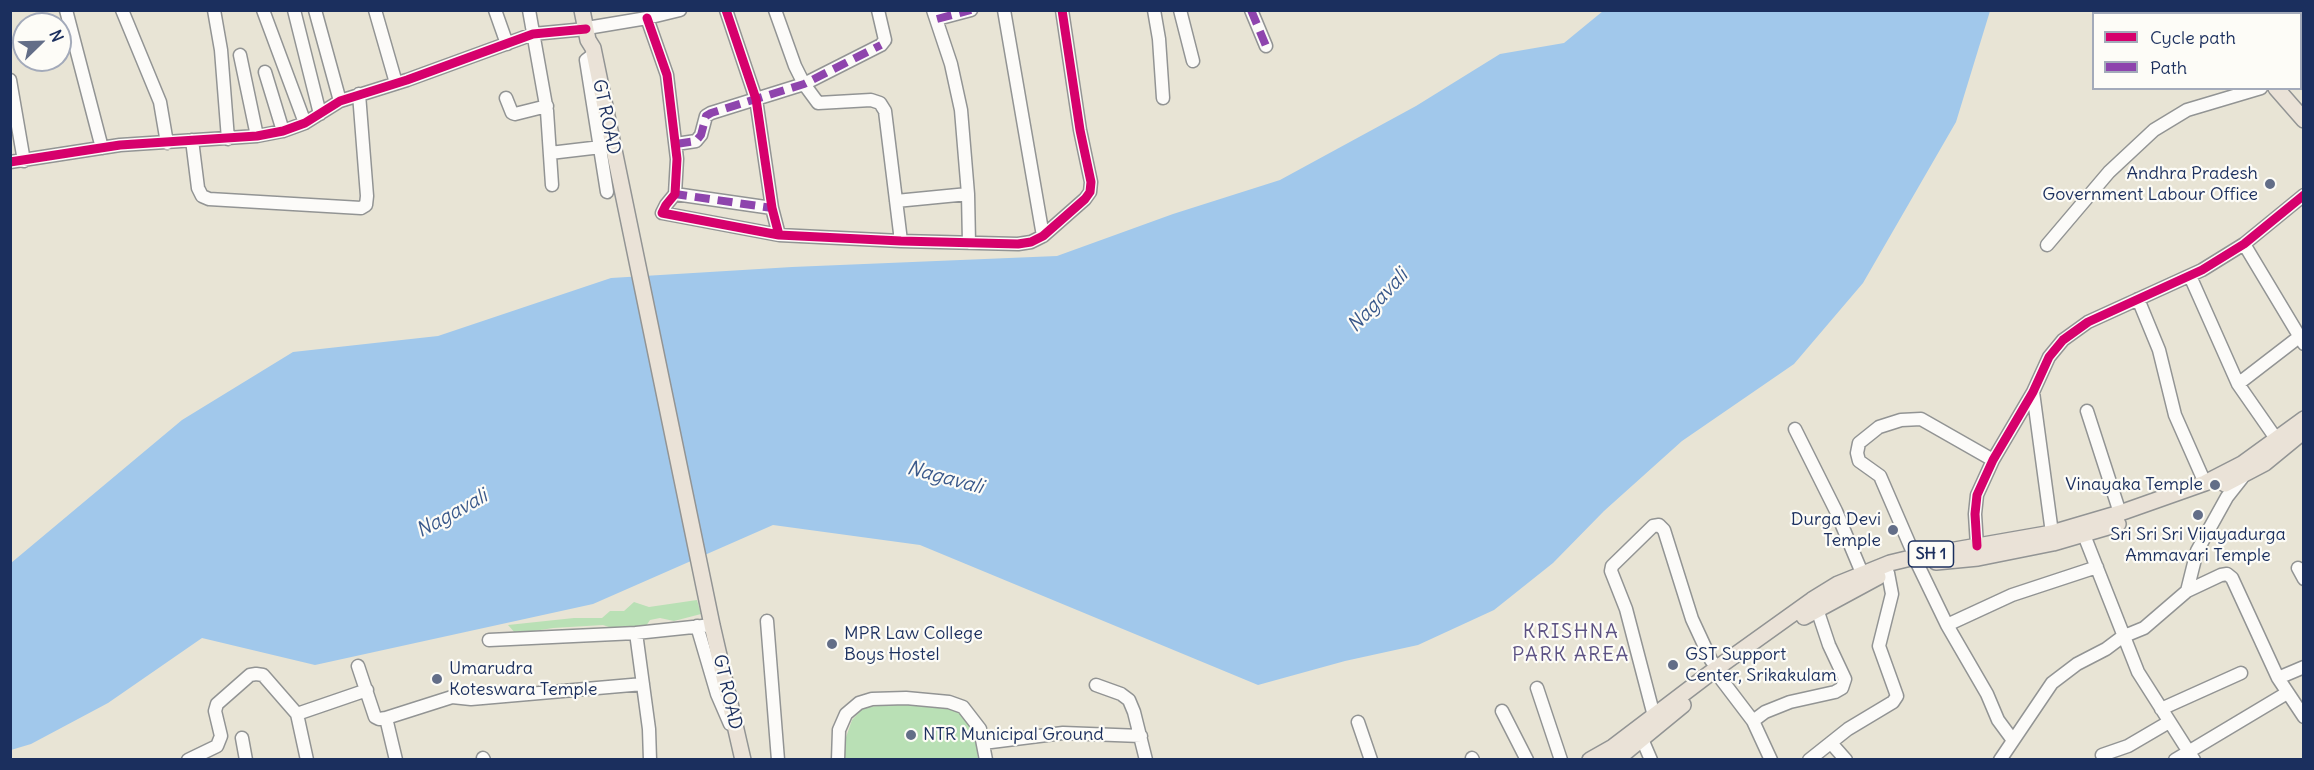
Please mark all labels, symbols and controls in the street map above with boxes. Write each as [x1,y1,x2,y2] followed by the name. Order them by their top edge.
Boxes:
[12,12,72,72] north arrow
[2092,12,2302,90] legend
[2150,26,2236,49] text: Cycle path
[45,27,68,45] text: N
[2150,56,2187,79] text: Path
[588,77,624,157] street label: GT ROAD
[2042,163,2258,206] place label: Andhra Pradesh Government Labour Office
[2263,177,2277,191] marker: Andhra Pradesh Government Labour Office
[1343,264,1413,338] water label: Nagavali
[904,456,986,500] water label: Nagavali
[2065,474,2203,496] place label: Vinayaka Temple
[2208,478,2222,492] marker: Vinayaka Temple
[412,485,492,543] water label: Nagavali
[2191,508,2205,522] marker: Sri Sri Sri Vijayadurga Ammavari Temple
[1791,509,1881,552] place label: Durga Devi Temple
[1886,523,1900,537] marker: Durga Devi Temple
[2110,524,2286,566] place label: Sri Sri Sri Vijayadurga Ammavari Temple
[1908,541,1954,567] road number: SH 1
[1512,620,1630,667] district label: KRISHNA PARK AREA
[844,623,983,666] place label: MPR Law College Boys Hostel
[825,637,839,651] marker: MPR Law College Boys Hostel
[1685,644,1837,686] place label: GST Support Center, Srikakulam
[708,652,746,732] street label: GT ROAD
[449,658,597,700] place label: Umarudra Koteswara Temple
[1666,658,1680,672] marker: GST Support Center, Srikakulam
[430,672,444,686] marker: Umarudra Koteswara Temple
[923,724,1104,746] place label: NTR Municipal Ground
[904,728,918,742] marker: NTR Municipal Ground

